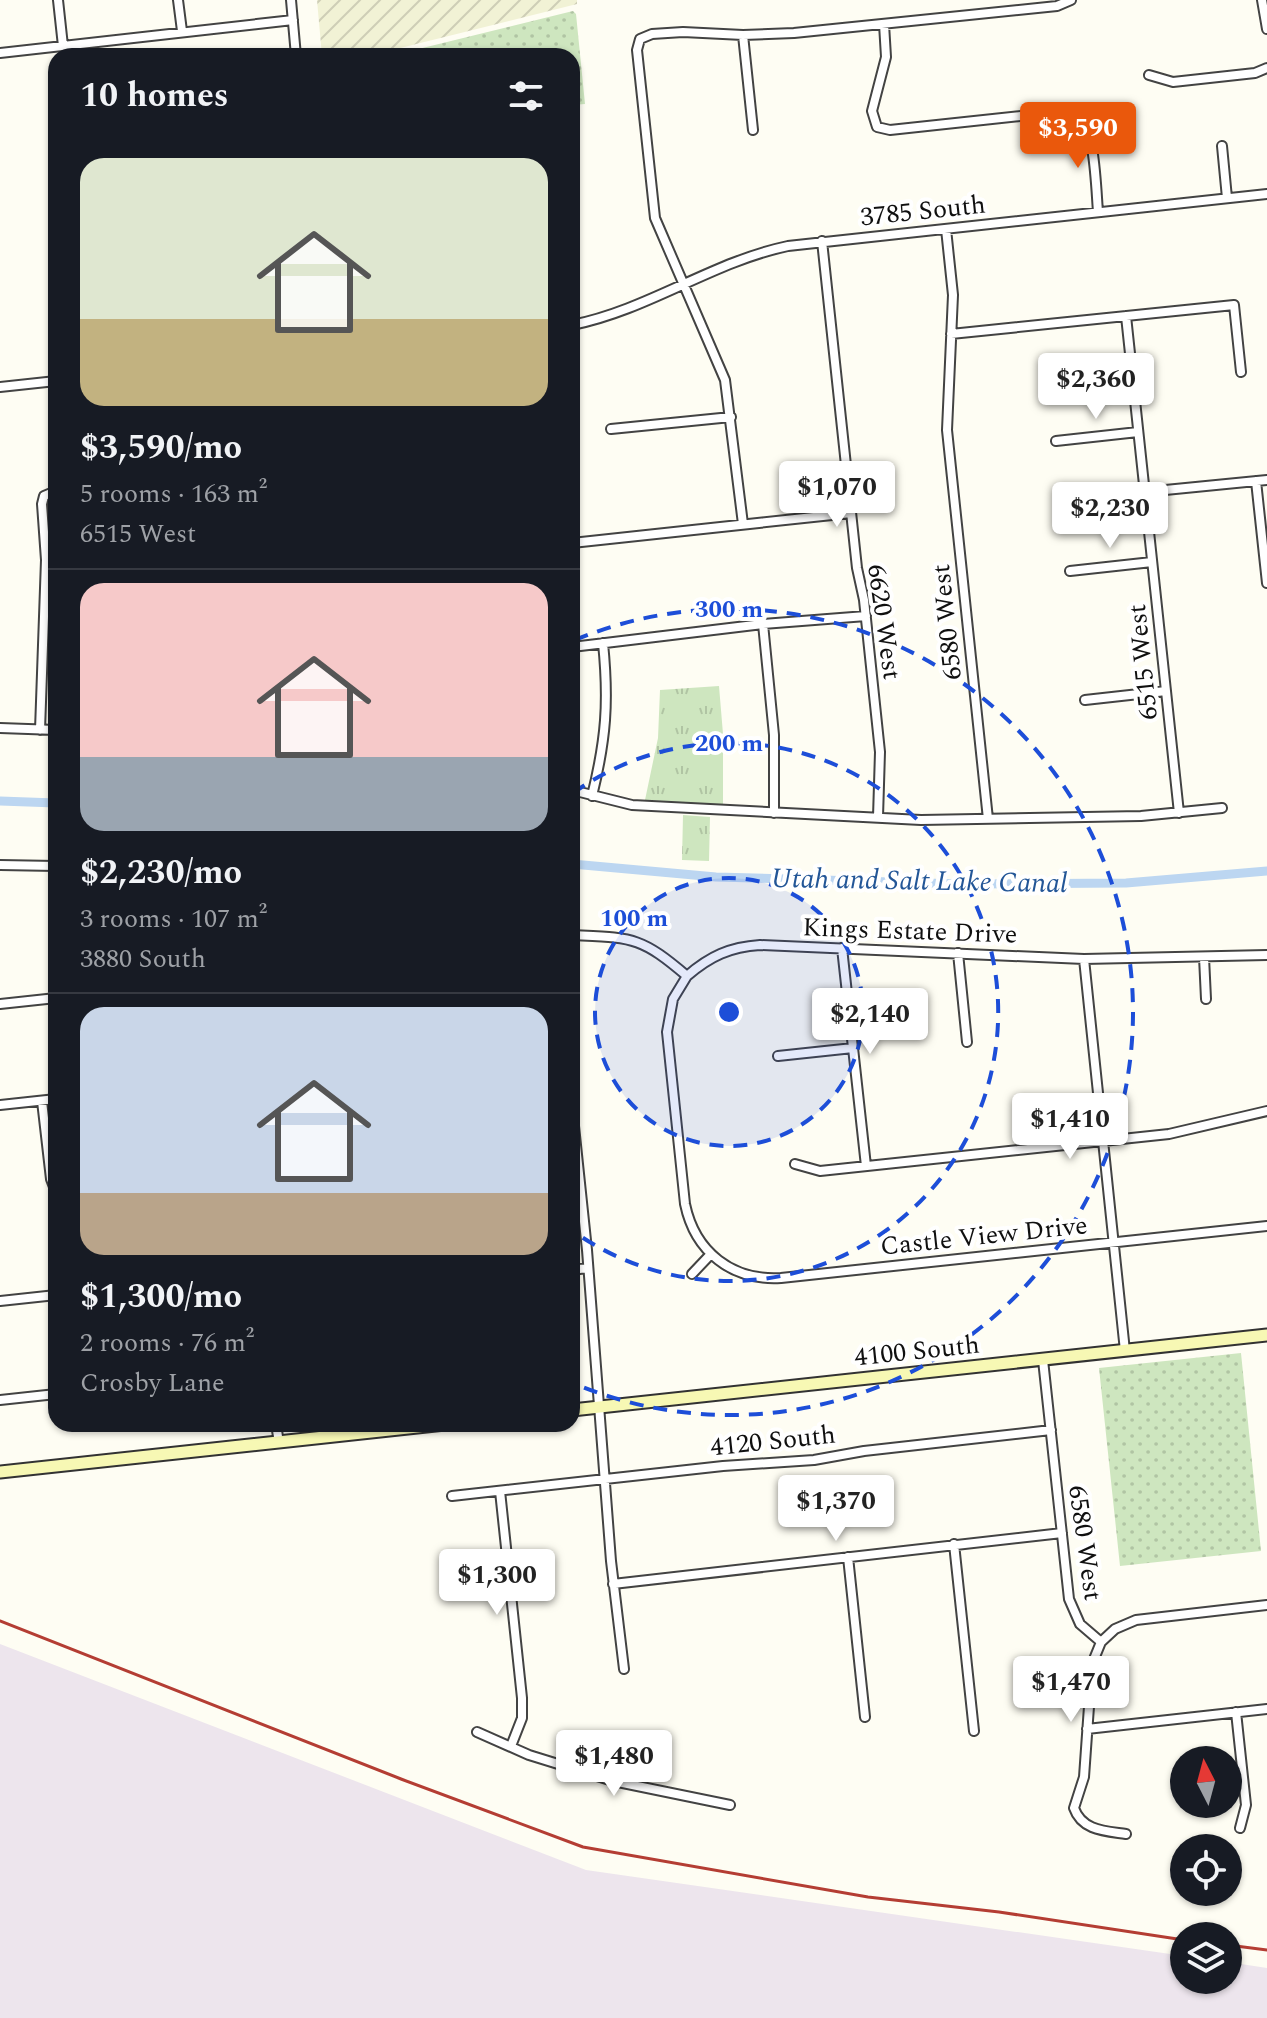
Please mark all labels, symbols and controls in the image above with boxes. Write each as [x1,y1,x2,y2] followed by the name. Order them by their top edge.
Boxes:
[80,70,229,122] text: 10 homes
[504,74,548,118] icon: filters
[1013,102,1143,170] pin: $3,590
[1038,108,1118,148] text: $3,590
[858,185,988,237] street label: 3785 South
[242,210,386,354] icon: home
[1031,353,1161,421] pin: $2,360
[1056,359,1136,399] text: $2,360
[80,422,242,474] text: $3,590/mo
[772,461,902,529] pin: $1,070
[797,467,877,507] text: $1,070
[80,474,267,514] text: 5 rooms · 163 m²
[1045,482,1175,550] pin: $2,230
[1070,488,1150,528] text: $2,230
[80,514,196,554] text: 6515 West
[856,562,912,682] street label: 6620 West
[921,562,973,682] street label: 6580 West
[695,592,763,628] text: 300 m
[1117,602,1169,722] street label: 6515 West
[242,635,386,779] icon: home
[695,726,763,762] text: 200 m
[80,847,242,899] text: $2,230/mo
[770,857,1068,905] water label: Utah and Salt Lake Canal
[80,899,267,939] text: 3 rooms · 107 m²
[600,901,668,937] text: 100 m
[802,907,1018,955] street label: Kings Estate Drive
[80,939,206,979] text: 3880 South
[805,988,935,1056] pin: $2,140
[830,994,910,1034] text: $2,140
[715,998,743,1026] centre of rings
[242,1059,386,1203] icon: home
[1005,1093,1135,1161] pin: $1,410
[1030,1099,1110,1139] text: $1,410
[878,1205,1090,1267] street label: Castle View Drive
[80,1271,242,1323] text: $1,300/mo
[80,1323,254,1363] text: 2 rooms · 76 m²
[852,1325,982,1377] street label: 4100 South
[80,1363,225,1403] text: Crosby Lane
[708,1415,838,1467] street label: 4120 South
[771,1475,901,1543] pin: $1,370
[796,1481,876,1521] text: $1,370
[1057,1483,1113,1603] street label: 6580 West
[432,1549,562,1617] pin: $1,300
[457,1555,537,1595] text: $1,300
[1006,1656,1136,1724] pin: $1,470
[1031,1662,1111,1702] text: $1,470
[549,1730,679,1798] pin: $1,480
[574,1736,654,1776] text: $1,480
[1170,1746,1242,1818] north arrow
[1170,1746,1242,1994] map controls
[1170,1834,1242,1906] button: locate
[1170,1922,1242,1994] button: layers

